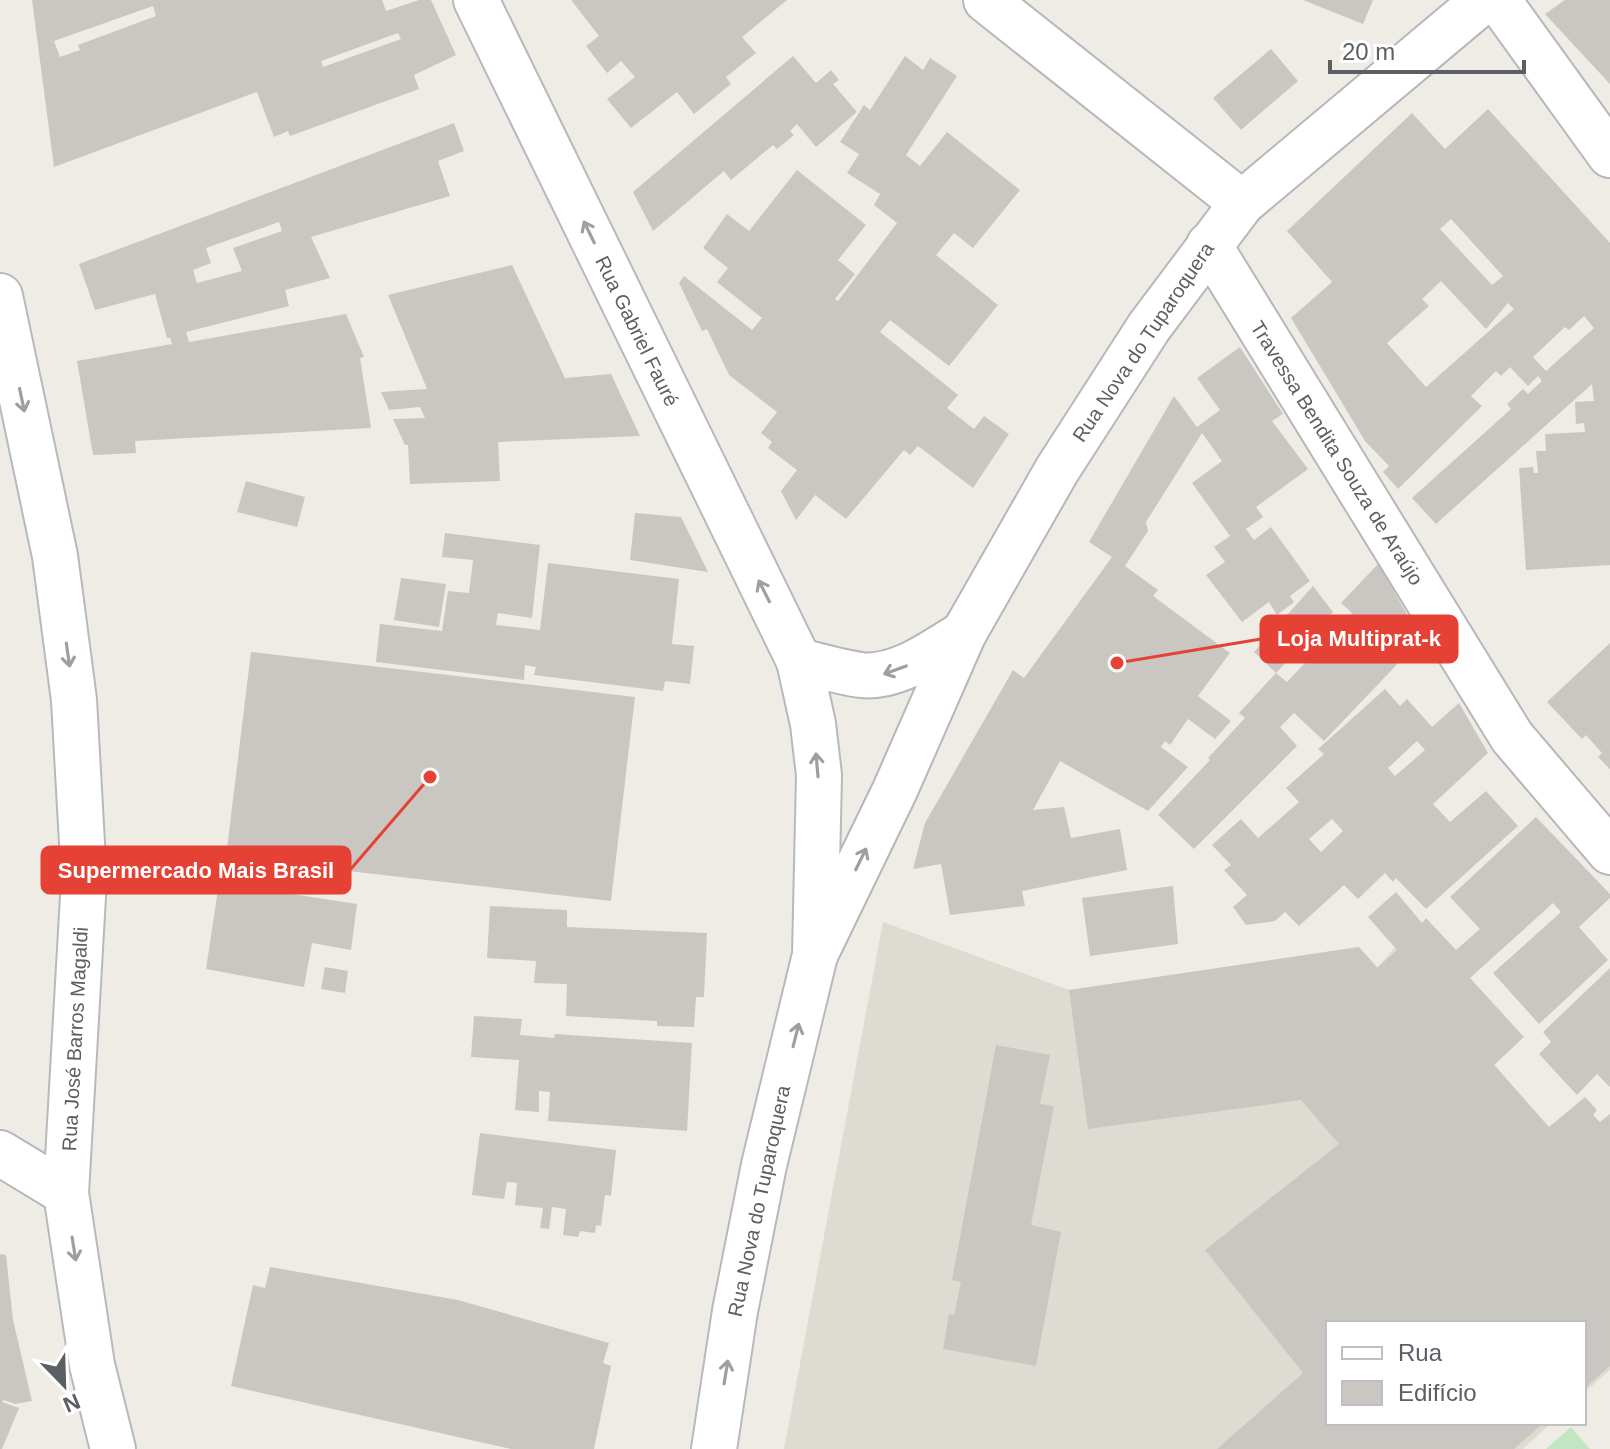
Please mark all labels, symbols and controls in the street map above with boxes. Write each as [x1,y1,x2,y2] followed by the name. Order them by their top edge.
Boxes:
[1330,24,1524,74] scale bar
[1342,38,1395,65] text: 20 m
[581,220,596,244] one-way arrow
[1068,237,1219,446] street label: Rua Nova do Tuparoquera
[591,252,683,410] street label: Rua Gabriel Fauré
[1246,317,1428,589] street label: Travessa Bendita Souza de Araújo
[15,386,30,412] one-way arrow
[756,580,771,604] one-way arrow
[1261,616,1457,662] callout: Loja Multiprat-k
[1277,626,1442,651] text: Loja Multiprat-k
[61,642,76,667] one-way arrow
[883,663,908,678] one-way arrow
[809,752,824,779] one-way arrow
[42,847,350,893] callout: Supermercado Mais Brasil
[854,848,869,872] one-way arrow
[58,858,334,883] text: Supermercado Mais Brasil
[58,926,92,1152] street label: Rua José Barros Magaldi
[789,1023,804,1049] one-way arrow
[724,1083,794,1319] street label: Rua Nova do Tuparoquera
[68,1236,83,1262] one-way arrow
[1326,1321,1586,1425] legend
[1398,1339,1443,1366] text: Rua
[24,1345,104,1425] north arrow
[719,1360,734,1385] one-way arrow
[1398,1379,1477,1406] text: Edifício
[59,1388,84,1418] text: N

